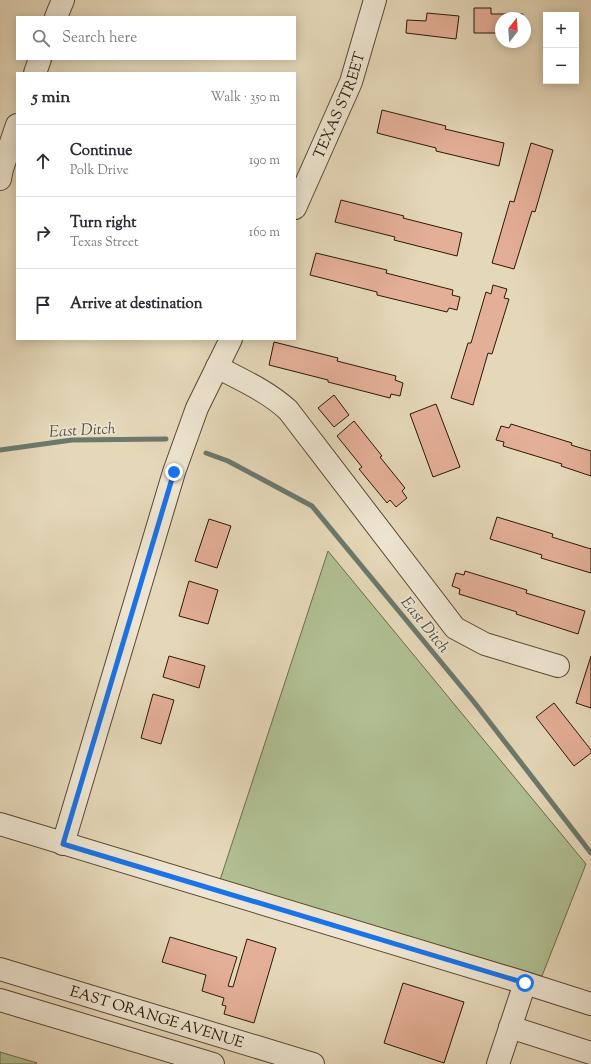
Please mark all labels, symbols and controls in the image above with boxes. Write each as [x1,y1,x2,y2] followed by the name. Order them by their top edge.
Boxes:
[495,12,531,48] north arrow
[543,12,579,84] map controls
[543,12,579,48] button: +
[16,16,296,60] search box
[30,27,52,49] icon: search
[62,28,137,49] text: Search here
[543,48,579,84] button: −
[309,49,371,163] street label: TEXAS STREET
[32,86,70,110] text: 5 min
[211,89,280,107] text: Walk · 350 m
[70,141,132,162] text: Continue
[32,150,54,172] icon: ahead
[249,152,280,170] text: 190 m
[70,162,129,180] text: Polk Drive
[70,213,136,234] text: Turn right
[32,222,54,244] icon: right
[249,224,280,242] text: 160 m
[70,234,138,252] text: Texas Street
[32,294,54,316] icon: arrive
[70,294,203,315] text: Arrive at destination
[48,418,116,445] water label: East Ditch
[165,463,183,481] route end
[394,592,454,659] water label: East Ditch
[516,974,534,992] route start
[67,982,246,1054] street label: EAST ORANGE AVENUE

